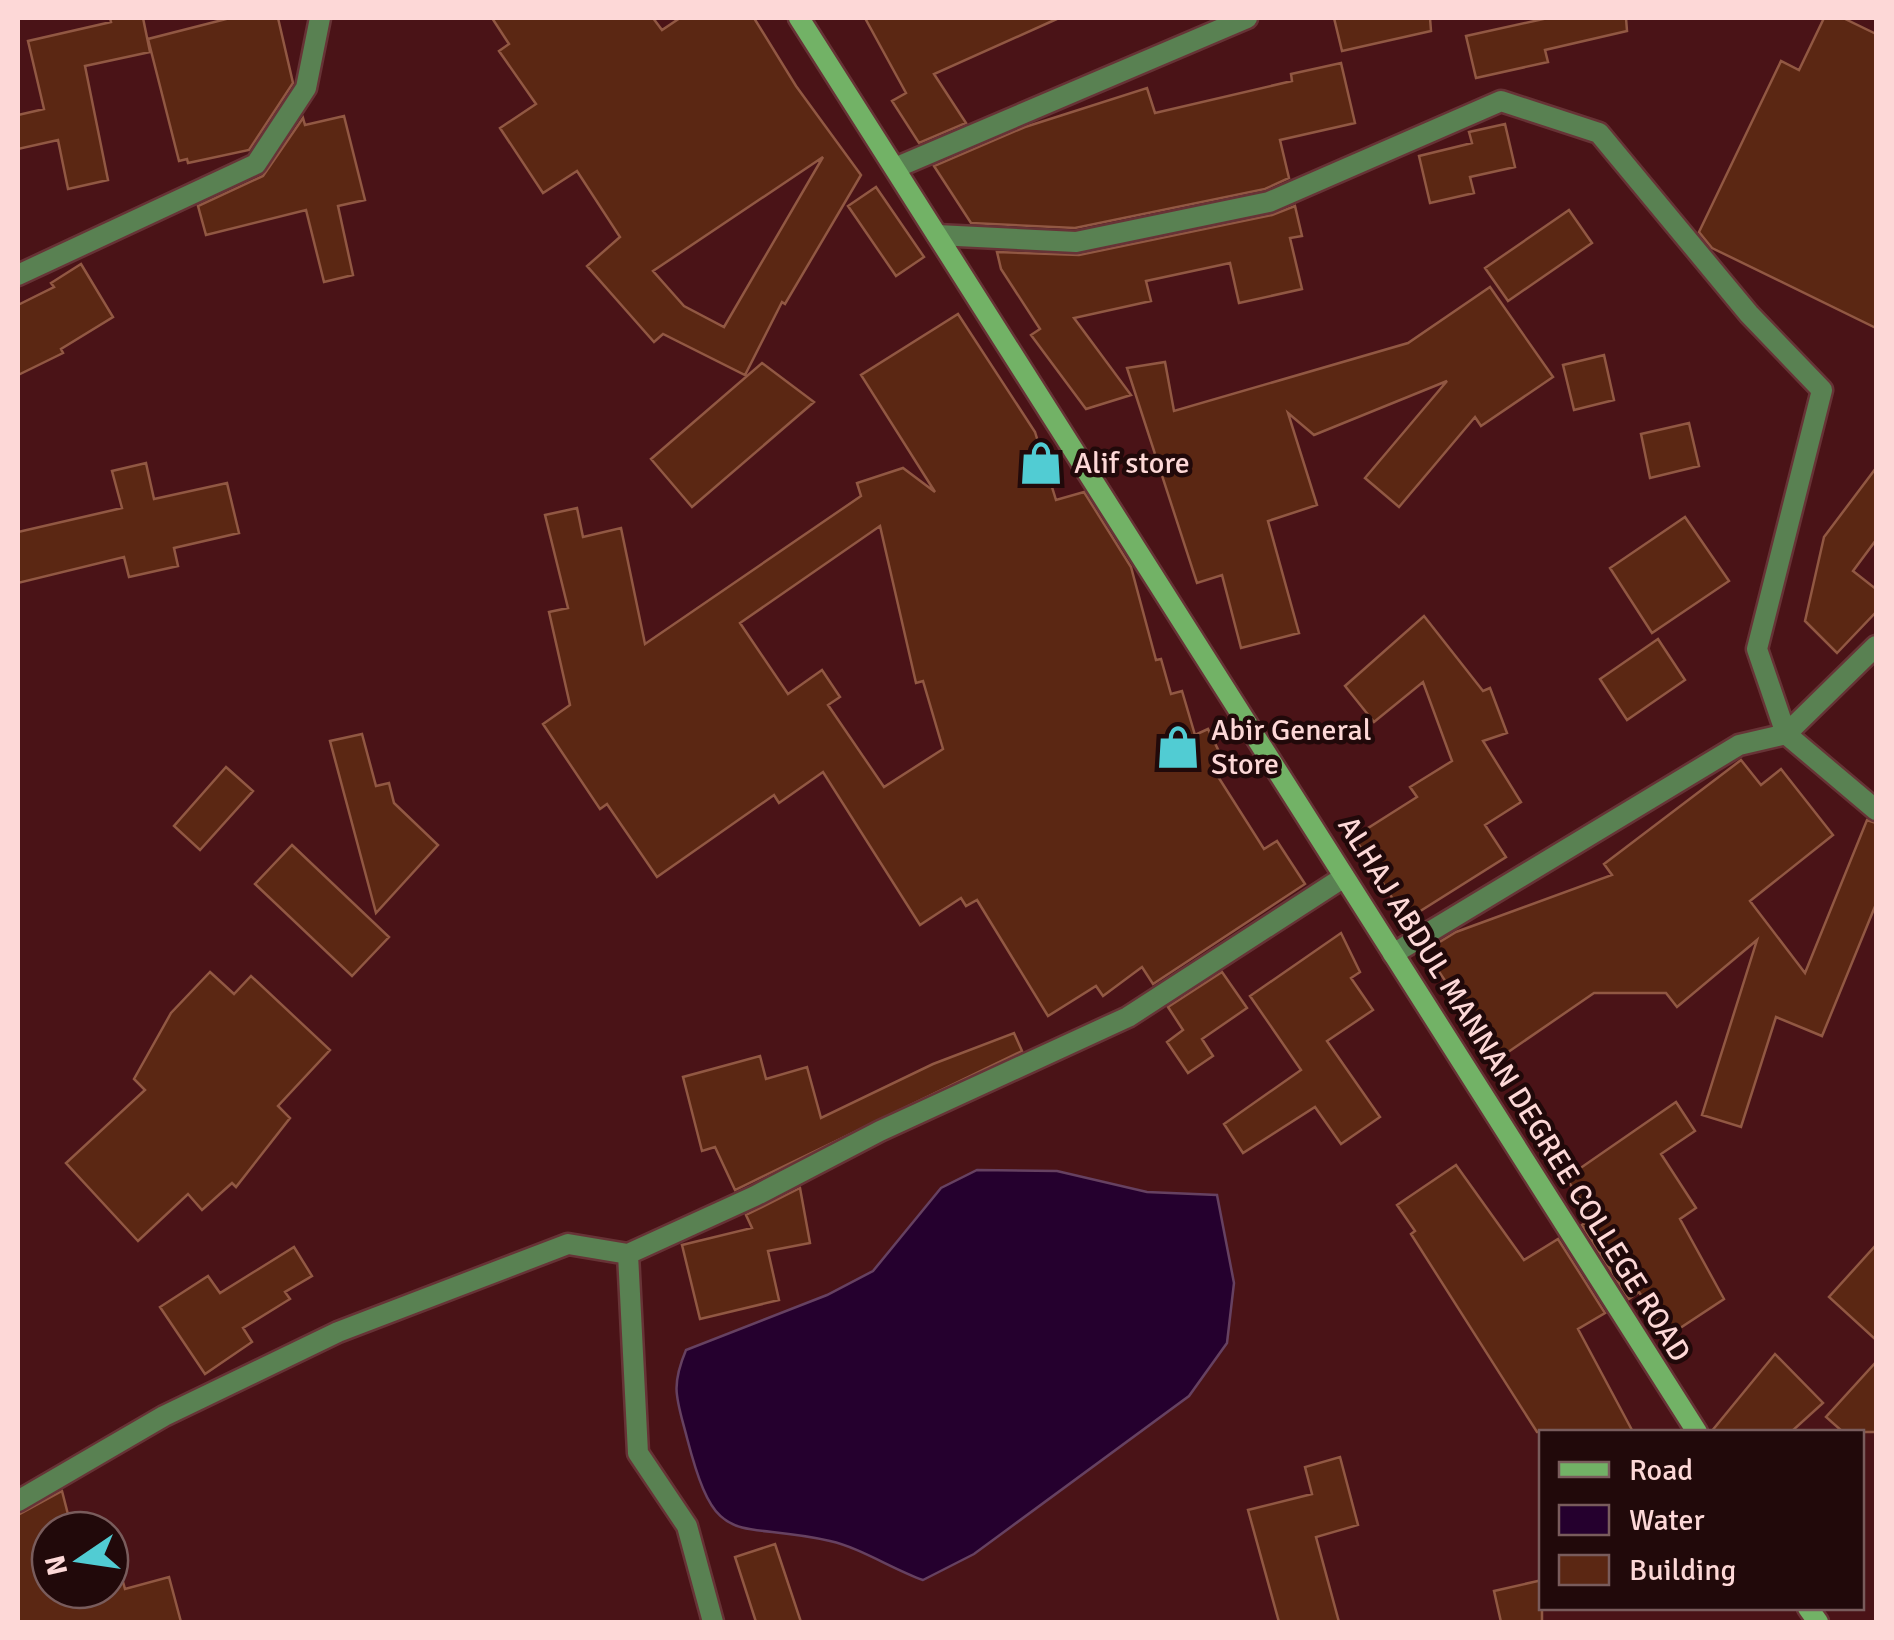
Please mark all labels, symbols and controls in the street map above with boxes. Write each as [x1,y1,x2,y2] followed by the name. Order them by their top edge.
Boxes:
[1017,439,1065,487] shop icon: Alif store
[1074,445,1190,482] place label: Alif store
[1211,712,1371,783] place label: Abir General Store
[1154,723,1202,771] shop icon: Abir General Store
[1330,809,1698,1369] street label: ALHAJ ABDUL MANNAN DEGREE COLLEGE ROAD
[1539,1430,1864,1610] legend
[1629,1452,1693,1489] text: Road
[1629,1502,1705,1539] text: Water
[30,1510,130,1610] north arrow
[38,1552,75,1579] text: N
[1629,1552,1736,1589] text: Building

